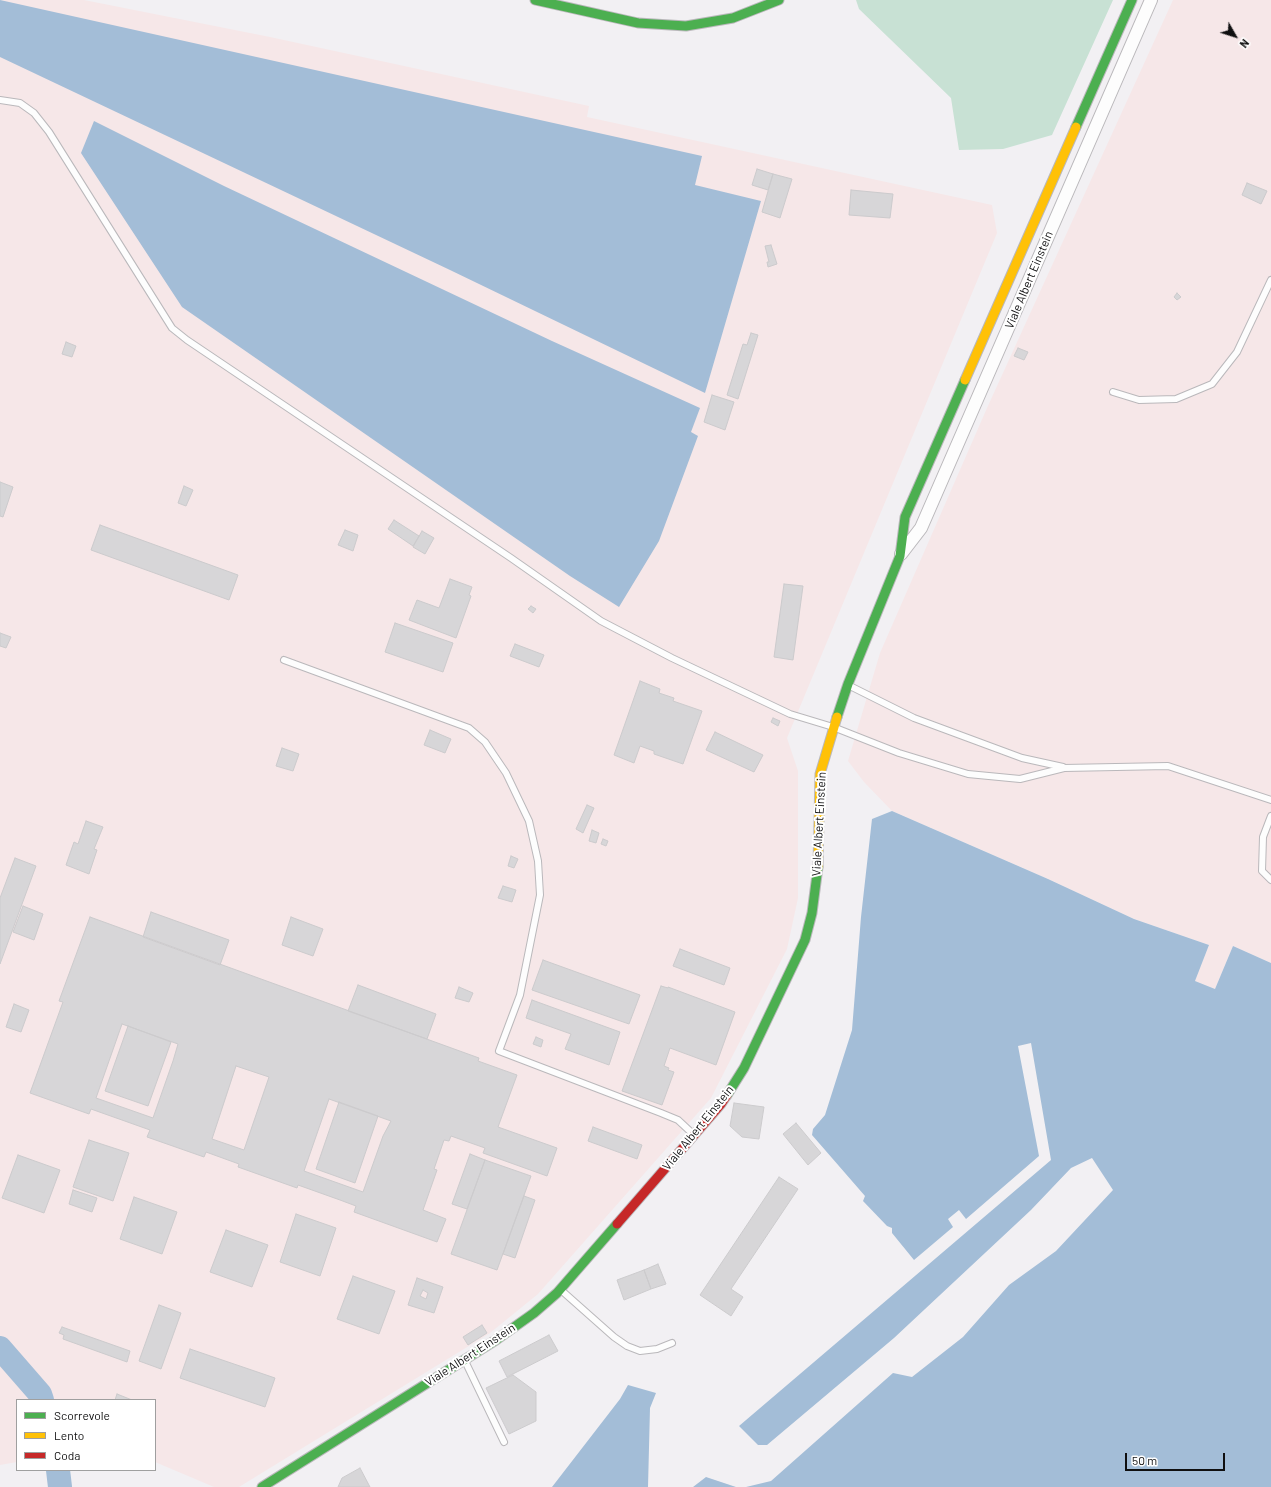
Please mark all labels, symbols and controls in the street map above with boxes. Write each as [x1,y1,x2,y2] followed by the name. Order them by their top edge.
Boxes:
[1215,16,1255,56] north arrow
[1237,37,1252,51] text: N
[1002,229,1056,331] street label: Viale Albert Einstein
[809,771,829,877] street label: Viale Albert Einstein
[659,1083,737,1173] street label: Viale Albert Einstein
[422,1320,518,1390] street label: Viale Albert Einstein
[16,1399,156,1471] legend
[54,1408,110,1422] text: Scorrevole
[54,1428,84,1442] text: Lento
[1127,1445,1227,1471] scale bar
[54,1448,81,1462] text: Coda
[1132,1453,1157,1467] text: 50 m

